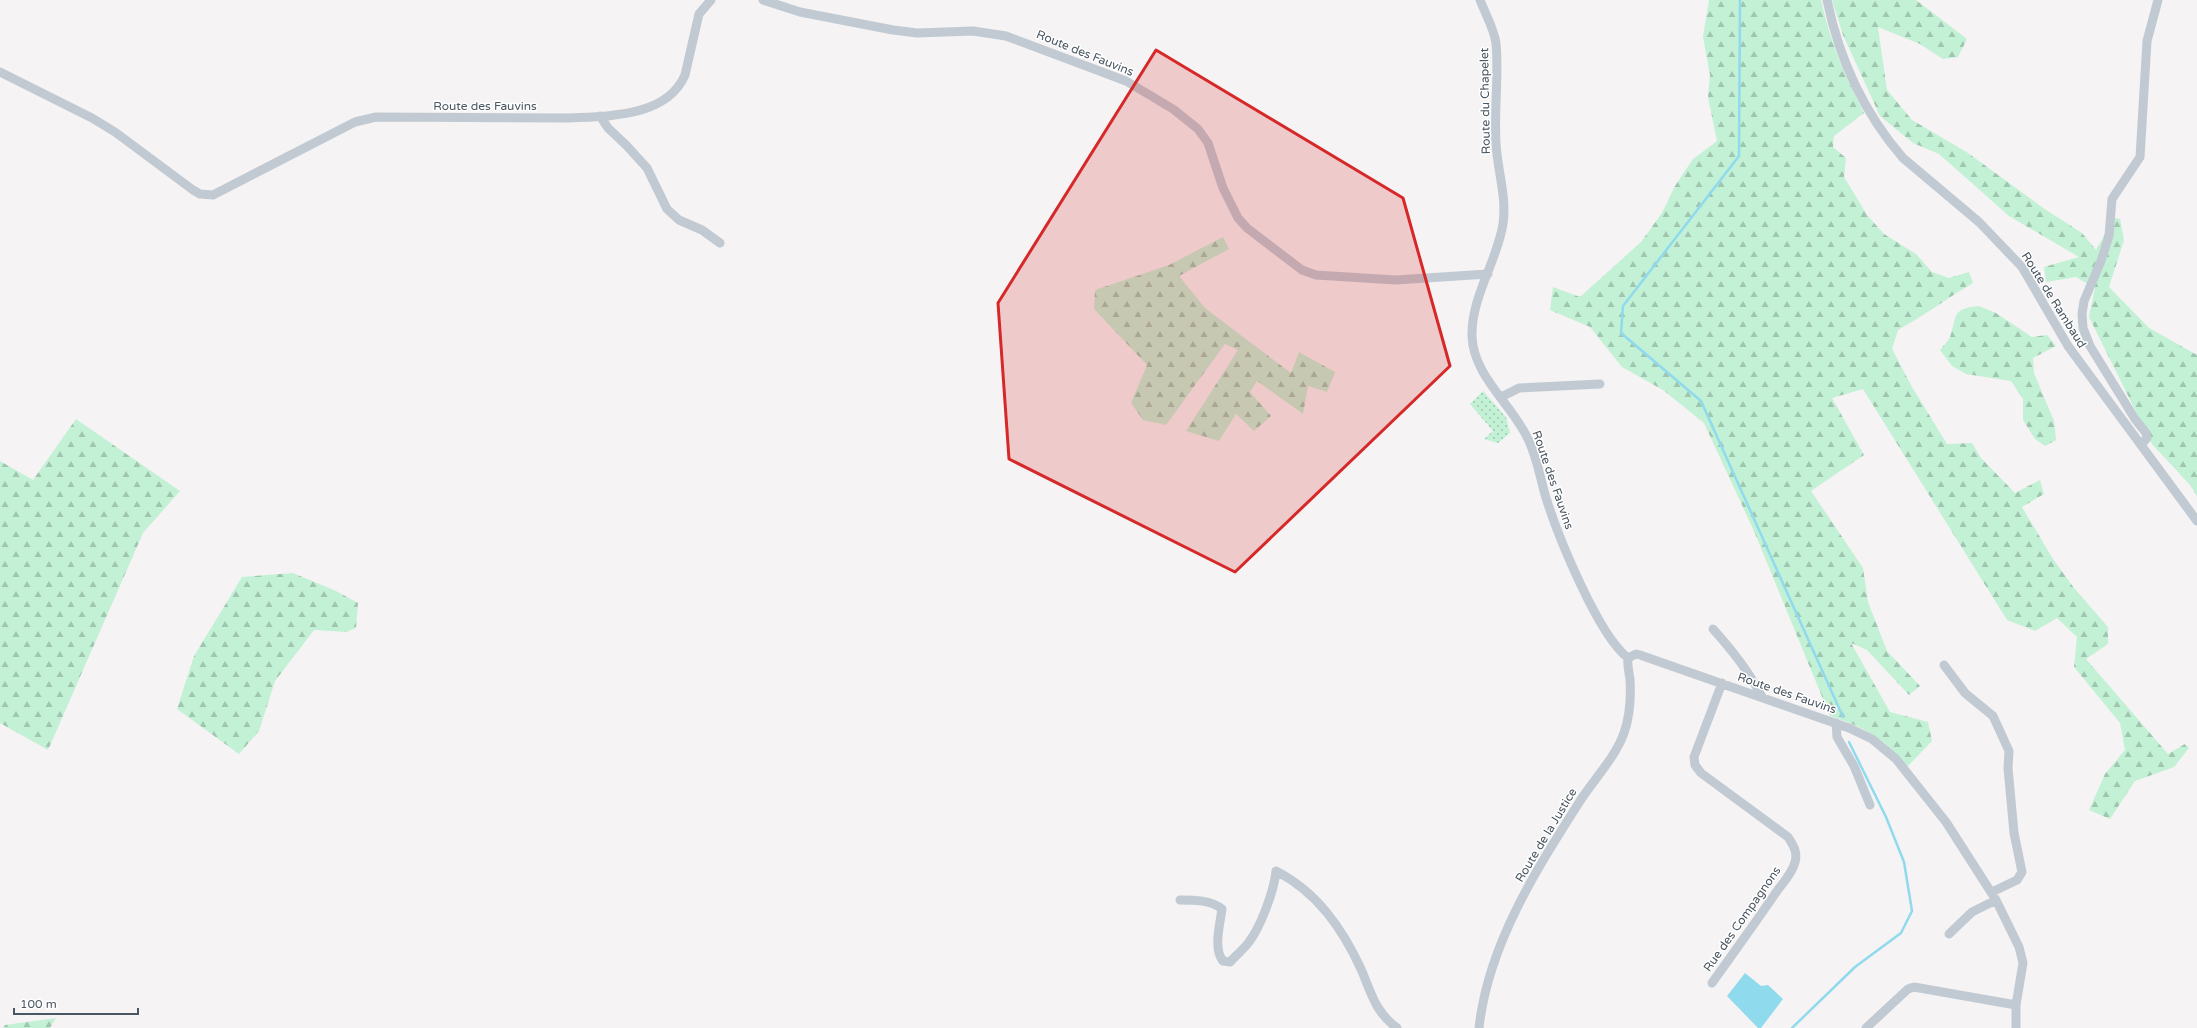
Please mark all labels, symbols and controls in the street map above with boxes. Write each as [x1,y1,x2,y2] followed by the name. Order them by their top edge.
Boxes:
[1034,27,1136,79] street label: Route des Fauvins
[1477,47,1493,154] street label: Route du Chapelet
[433,99,537,113] street label: Route des Fauvins
[2019,249,2089,351] street label: Route de Rambaud
[1530,429,1577,531] street label: Route des Fauvins
[1736,670,1838,717] street label: Route des Fauvins
[1512,785,1580,885] street label: Route de la Justice
[1700,864,1784,974] street label: Rue des Compagnons
[14,990,138,1016] scale bar
[20,997,57,1011] text: 100 m

